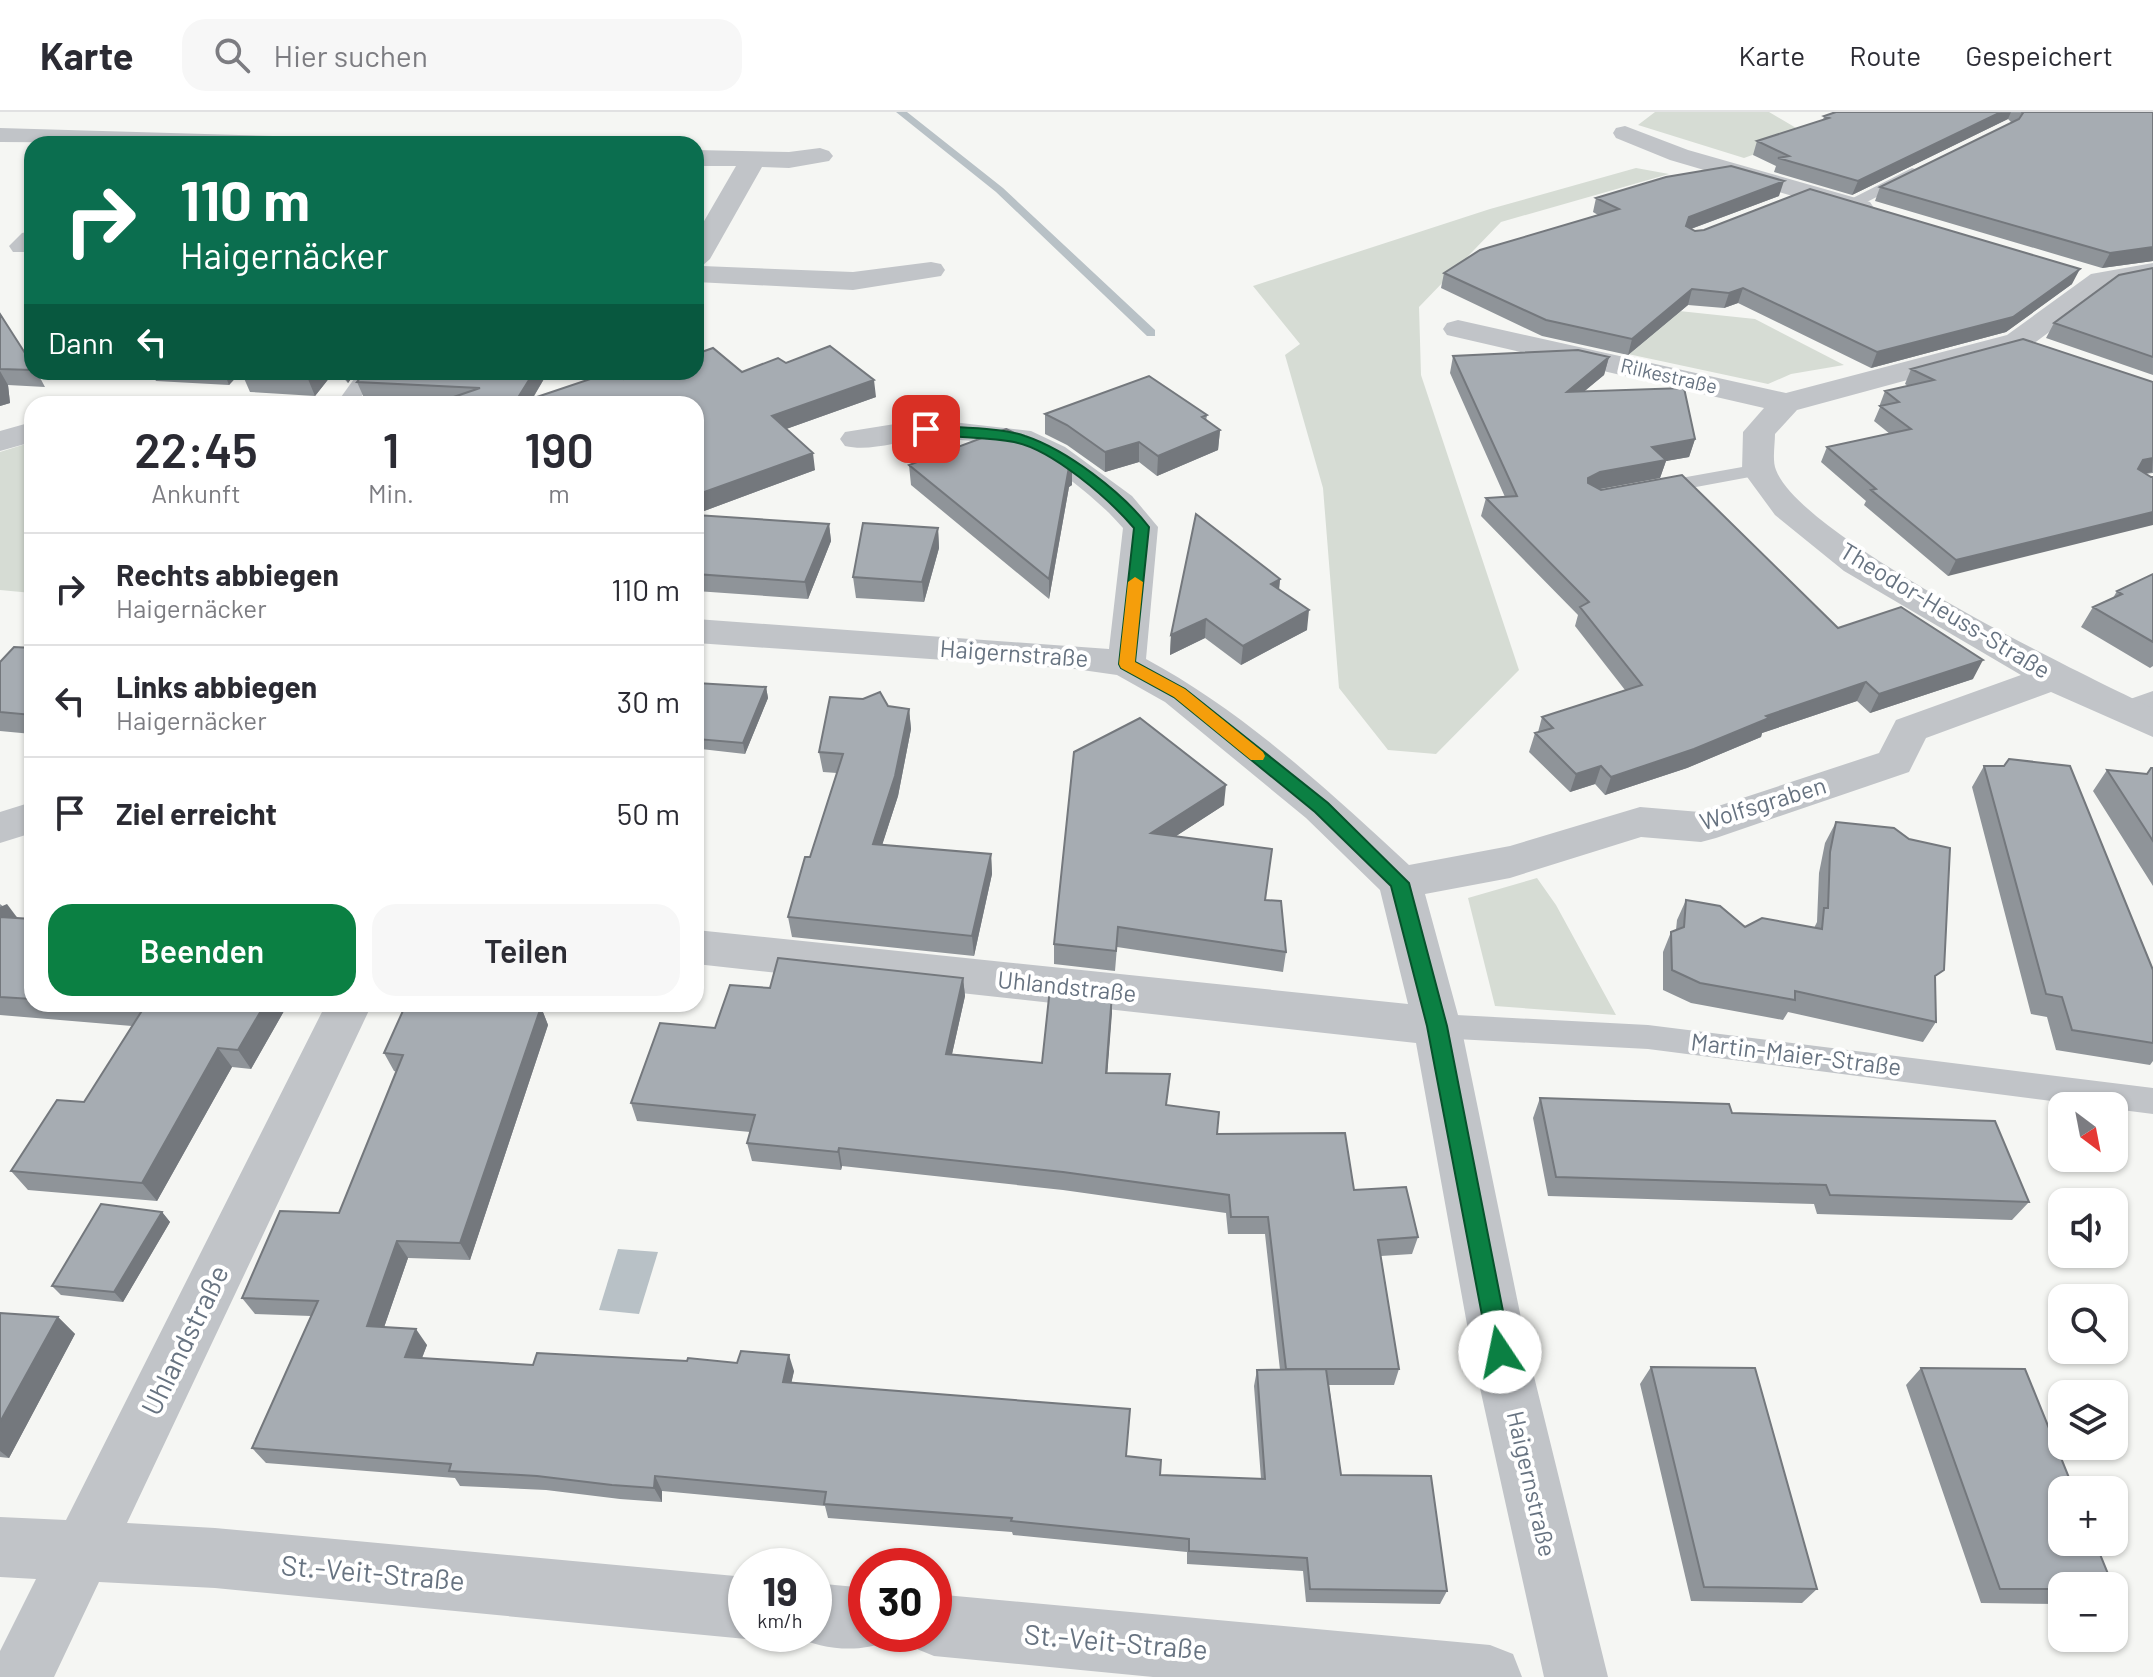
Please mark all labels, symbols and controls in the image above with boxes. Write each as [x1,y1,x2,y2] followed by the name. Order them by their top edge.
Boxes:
[182,19,742,91] search box
[40,32,134,78] text: Karte
[210,33,254,77] icon: search
[274,37,428,73] text: Hier suchen
[1739,38,1805,72] text: Karte
[1849,38,1921,72] text: Route
[1965,38,2113,72] text: Gespeichert
[180,165,310,232] text: 110 m
[48,168,152,272] icon: right
[180,233,389,276] text: Haigernäcker
[130,320,174,364] icon: left
[48,324,114,360] text: Dann
[1619,352,1720,398] street label: Rilkestraße
[892,395,960,463] pin
[904,407,948,451] icon: arrive
[134,420,258,478] text: 22:45
[382,420,399,478] text: 1
[524,420,594,478] text: 190
[151,477,241,508] text: Ankunft
[368,477,414,508] text: Min.
[548,477,570,508] text: m
[1835,535,2056,684] street label: Theodor-Heuss-Straße
[116,556,339,592] text: Rechts abbiegen
[48,567,92,611] icon: right
[611,571,680,607] text: 110 m
[116,592,267,623] text: Haigernäcker
[939,633,1089,672] street label: Haigernstraße
[116,668,317,704] text: Links abbiegen
[48,679,92,723] icon: left
[617,683,680,719] text: 30 m
[116,704,267,735] text: Haigernäcker
[1696,770,1829,836] street label: Wolfsgraben
[48,791,92,835] icon: arrive
[116,795,277,831] text: Ziel erreicht
[617,795,680,831] text: 50 m
[48,904,356,996] button: Beenden
[372,904,680,996] button: Teilen
[996,964,1138,1007] street label: Uhlandstraße
[1689,1026,1903,1081] street label: Martin-Maier-Straße
[2048,1092,2128,1172] north arrow
[2048,1092,2128,1652] map controls
[2048,1188,2128,1268] button: sound
[133,1259,235,1420] street label: Uhlandstraße
[2048,1284,2128,1364] button: search
[1458,1310,1542,1394] position arrow
[2048,1380,2128,1460] button: layers
[1502,1408,1563,1559] street label: Haigernstraße
[2048,1476,2128,1556] button: +
[280,1547,466,1597] street label: St.-Veit-Straße
[848,1548,952,1652] speed limit sign: 30
[762,1566,798,1614] text: 19
[2048,1572,2128,1652] button: −
[757,1608,803,1632] text: km/h
[1023,1616,1209,1666] street label: St.-Veit-Straße

